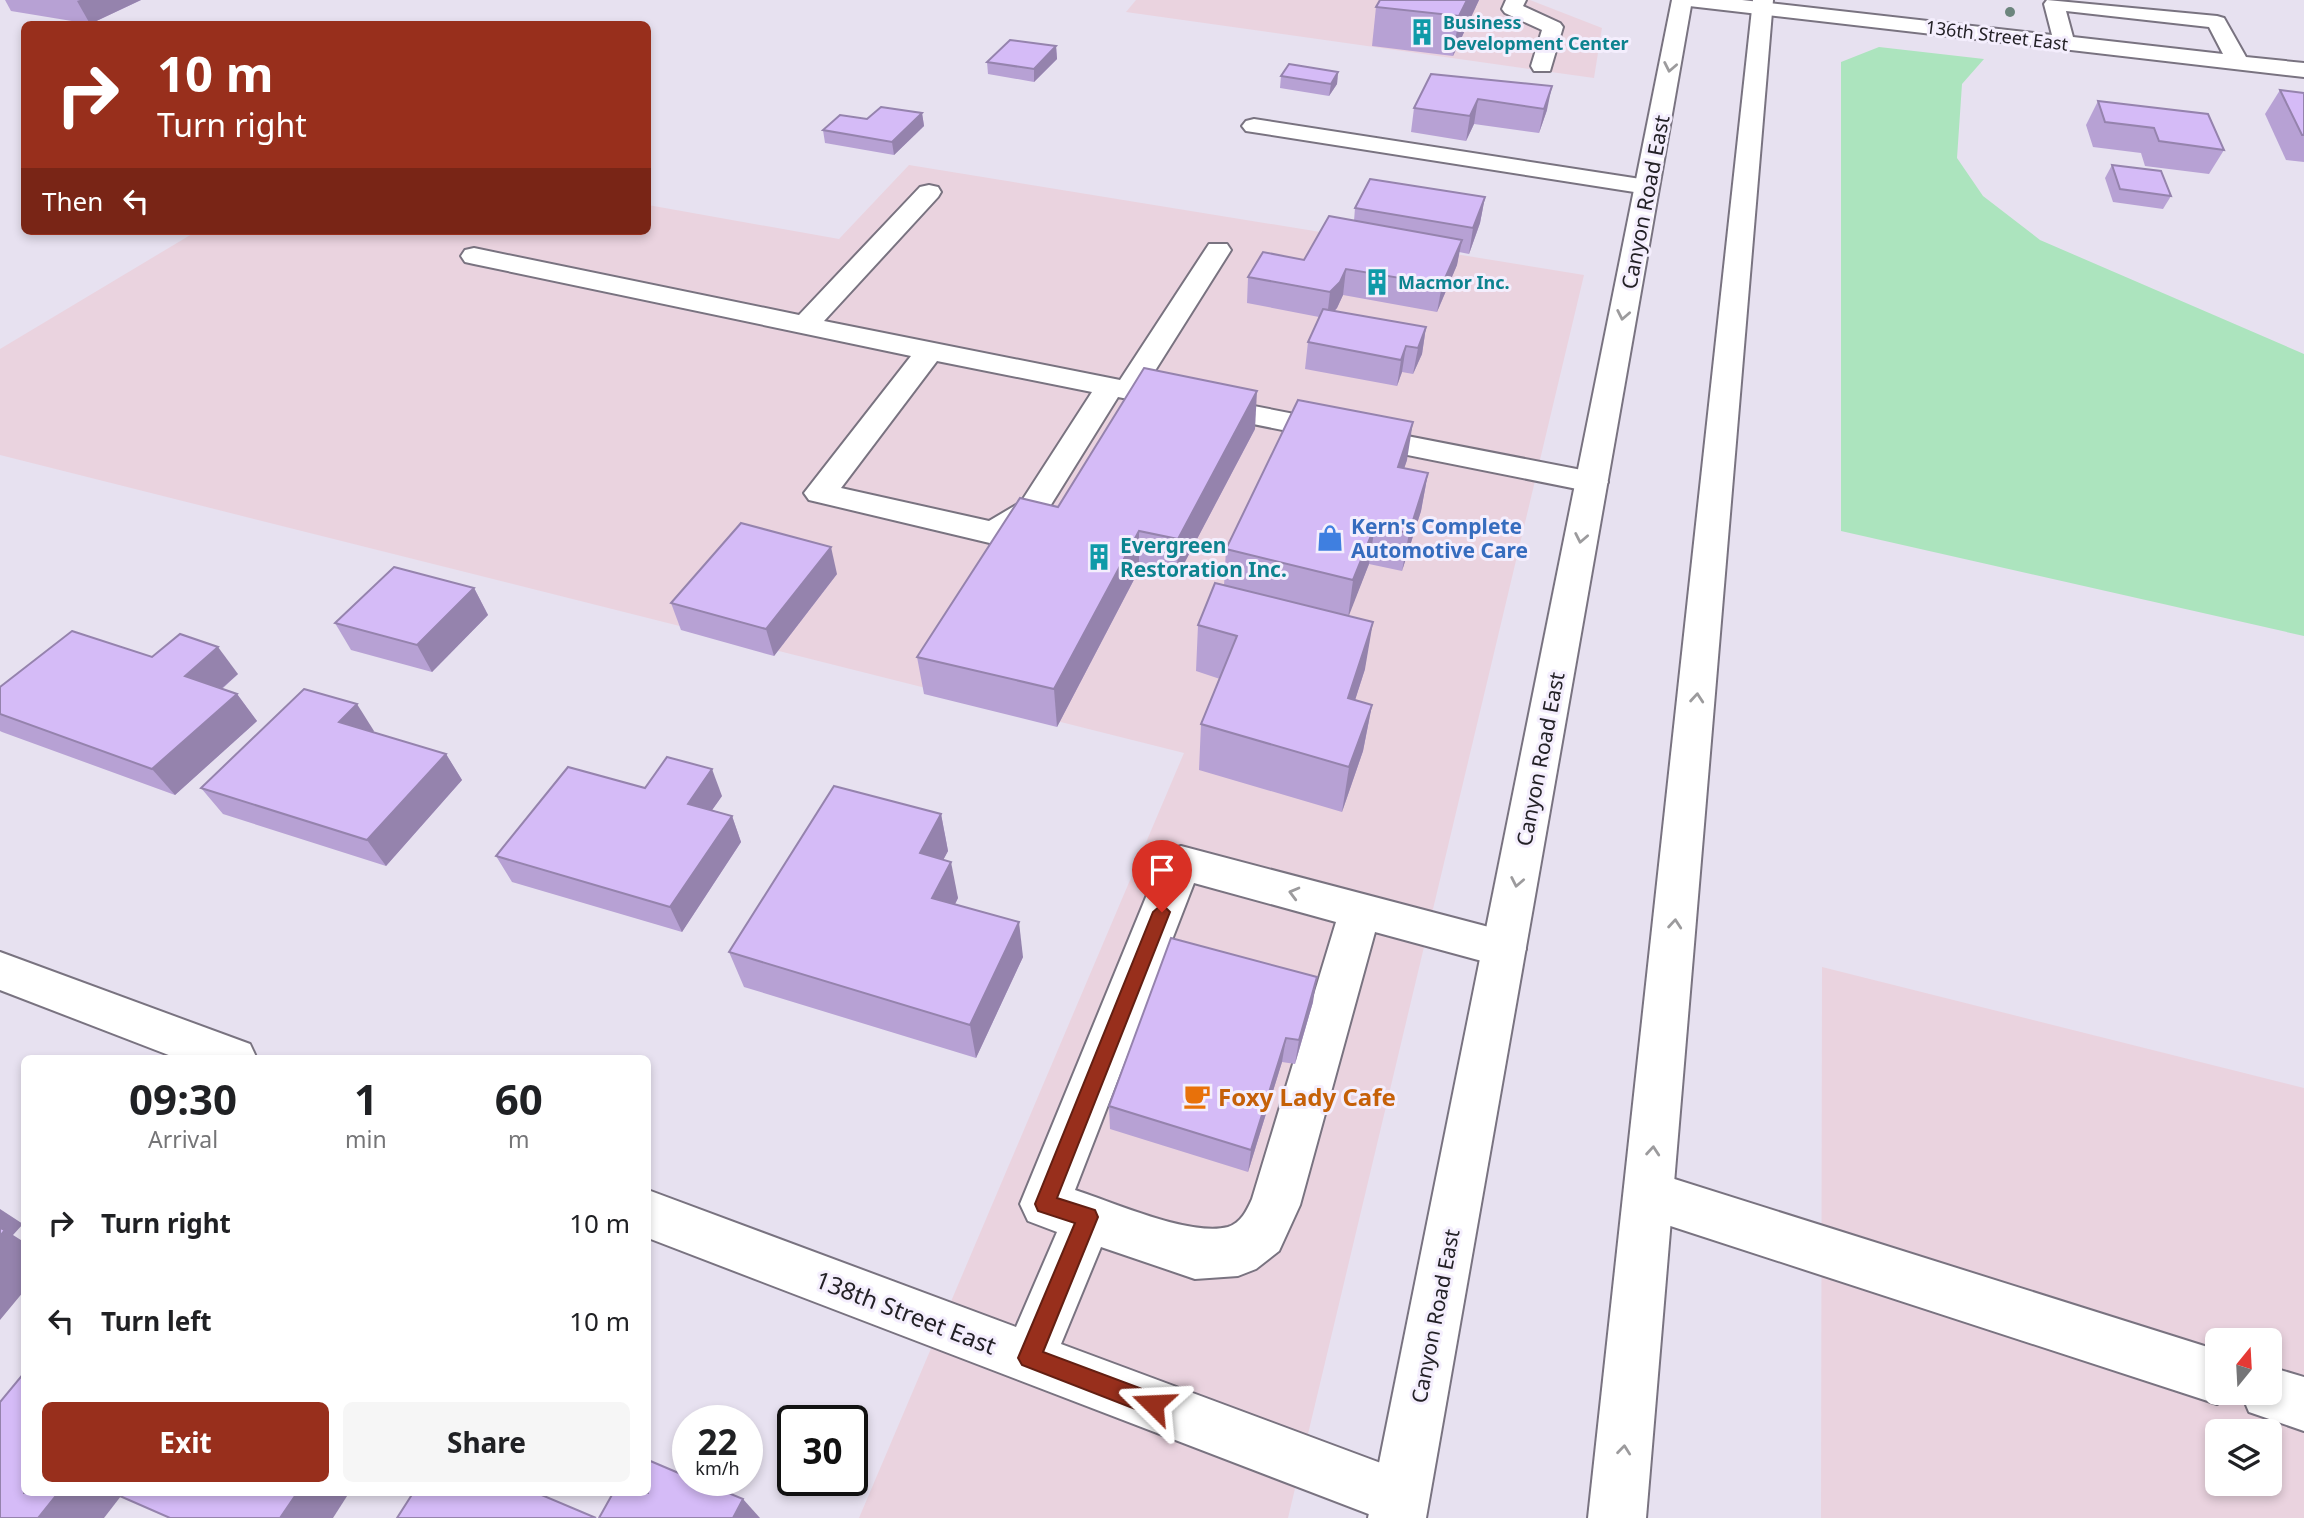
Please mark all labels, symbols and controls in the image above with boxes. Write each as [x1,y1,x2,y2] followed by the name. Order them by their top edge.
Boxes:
[1443,10,1629,55] place label: Business Development Center
[1924,14,2070,56] street label: 136th Street East
[1407,17,1437,47] building icon: Business Development Center
[157,40,274,106] text: 10 m
[42,49,133,140] icon: right
[1663,61,1678,73] one-way arrow
[157,103,307,146] text: Turn right
[1614,112,1676,291] street label: Canyon Road East
[117,182,155,220] icon: left
[42,183,103,219] text: Then
[1362,267,1392,297] building icon: Macmor Inc.
[1398,270,1510,294] place label: Macmor Inc.
[1617,309,1632,321] one-way arrow
[1351,512,1528,564] place label: Kern's Complete Automotive Care
[1315,523,1345,553] shop icon: Kern's Complete Automotive Care
[1120,531,1287,583] place label: Evergreen Restoration Inc.
[1575,532,1590,544] one-way arrow
[1084,542,1114,572] building icon: Evergreen Restoration Inc.
[1509,669,1571,848] street label: Canyon Road East
[1689,692,1704,703] one-way arrow
[1132,840,1192,912] pin
[1143,851,1181,889] icon: arrive
[1510,876,1525,888] one-way arrow
[1288,887,1300,901] one-way arrow
[1667,918,1682,929] one-way arrow
[129,1070,237,1127] text: 09:30
[354,1070,378,1127] text: 1
[495,1070,543,1127] text: 60
[1218,1080,1396,1113] place label: Foxy Lady Cafe
[1182,1081,1212,1111] cafe icon: Foxy Lady Cafe
[148,1123,218,1155] text: Arrival
[345,1123,387,1155] text: min
[508,1123,530,1155] text: m
[1646,1145,1661,1156] one-way arrow
[42,1204,80,1242] icon: right
[101,1205,231,1241] text: Turn right
[569,1205,630,1241] text: 10 m
[1404,1226,1466,1405] street label: Canyon Road East
[811,1262,1001,1362] street label: 138th Street East
[42,1302,80,1340] icon: left
[101,1303,212,1339] text: Turn left
[569,1303,630,1339] text: 10 m
[2205,1328,2282,1405] north arrow
[2205,1328,2282,1496] map controls
[1116,1367,1190,1441] position arrow
[42,1402,329,1482] button: Exit
[343,1402,630,1482] button: Share
[777,1405,868,1496] speed limit sign: 30
[697,1418,738,1465] text: 22
[2205,1419,2282,1496] button: layers
[1616,1444,1631,1455] one-way arrow
[695,1456,740,1480] text: km/h

